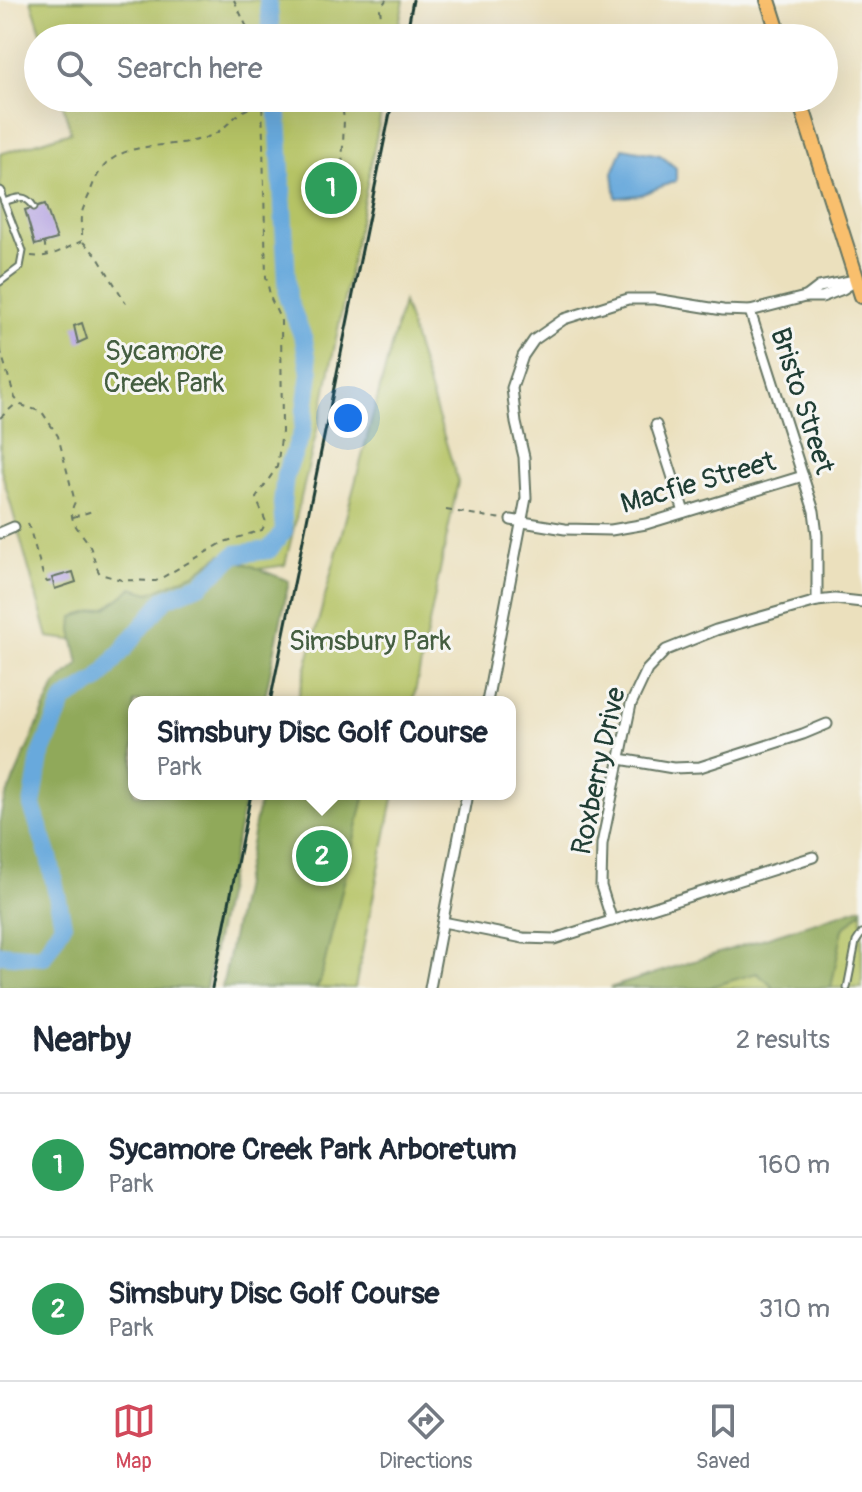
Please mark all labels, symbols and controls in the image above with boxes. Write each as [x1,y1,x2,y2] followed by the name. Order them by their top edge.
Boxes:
[24,24,838,112] search box
[52,46,96,90] icon: search
[116,50,263,87] text: Search here
[305,158,357,218] pin: 1
[762,323,842,479] street label: Bristo Street
[103,334,225,401] park label: Sycamore Creek Park
[328,398,368,438] your location
[616,444,780,522] street label: Macfie Street
[289,624,452,659] park label: Simsbury Park
[564,684,634,858] street label: Roxberry Drive
[128,696,516,800] popup
[156,714,488,751] text: Simsbury Disc Golf Course
[156,751,202,783] text: Park
[296,826,348,886] pin: 2
[32,1019,131,1062] text: Nearby
[736,1024,830,1056] text: 2 results
[108,1131,517,1168] text: Sycamore Creek Park Arboretum
[53,1149,63,1181] text: 1
[758,1149,830,1181] text: 160 m
[108,1168,154,1200] text: Park
[108,1275,439,1312] text: Simsbury Disc Golf Course
[51,1293,65,1325] text: 2
[759,1293,830,1325] text: 310 m
[108,1312,154,1344] text: Park
[112,1399,156,1475] tab: Map
[379,1399,472,1475] tab: Directions
[696,1399,750,1475] tab: Saved

